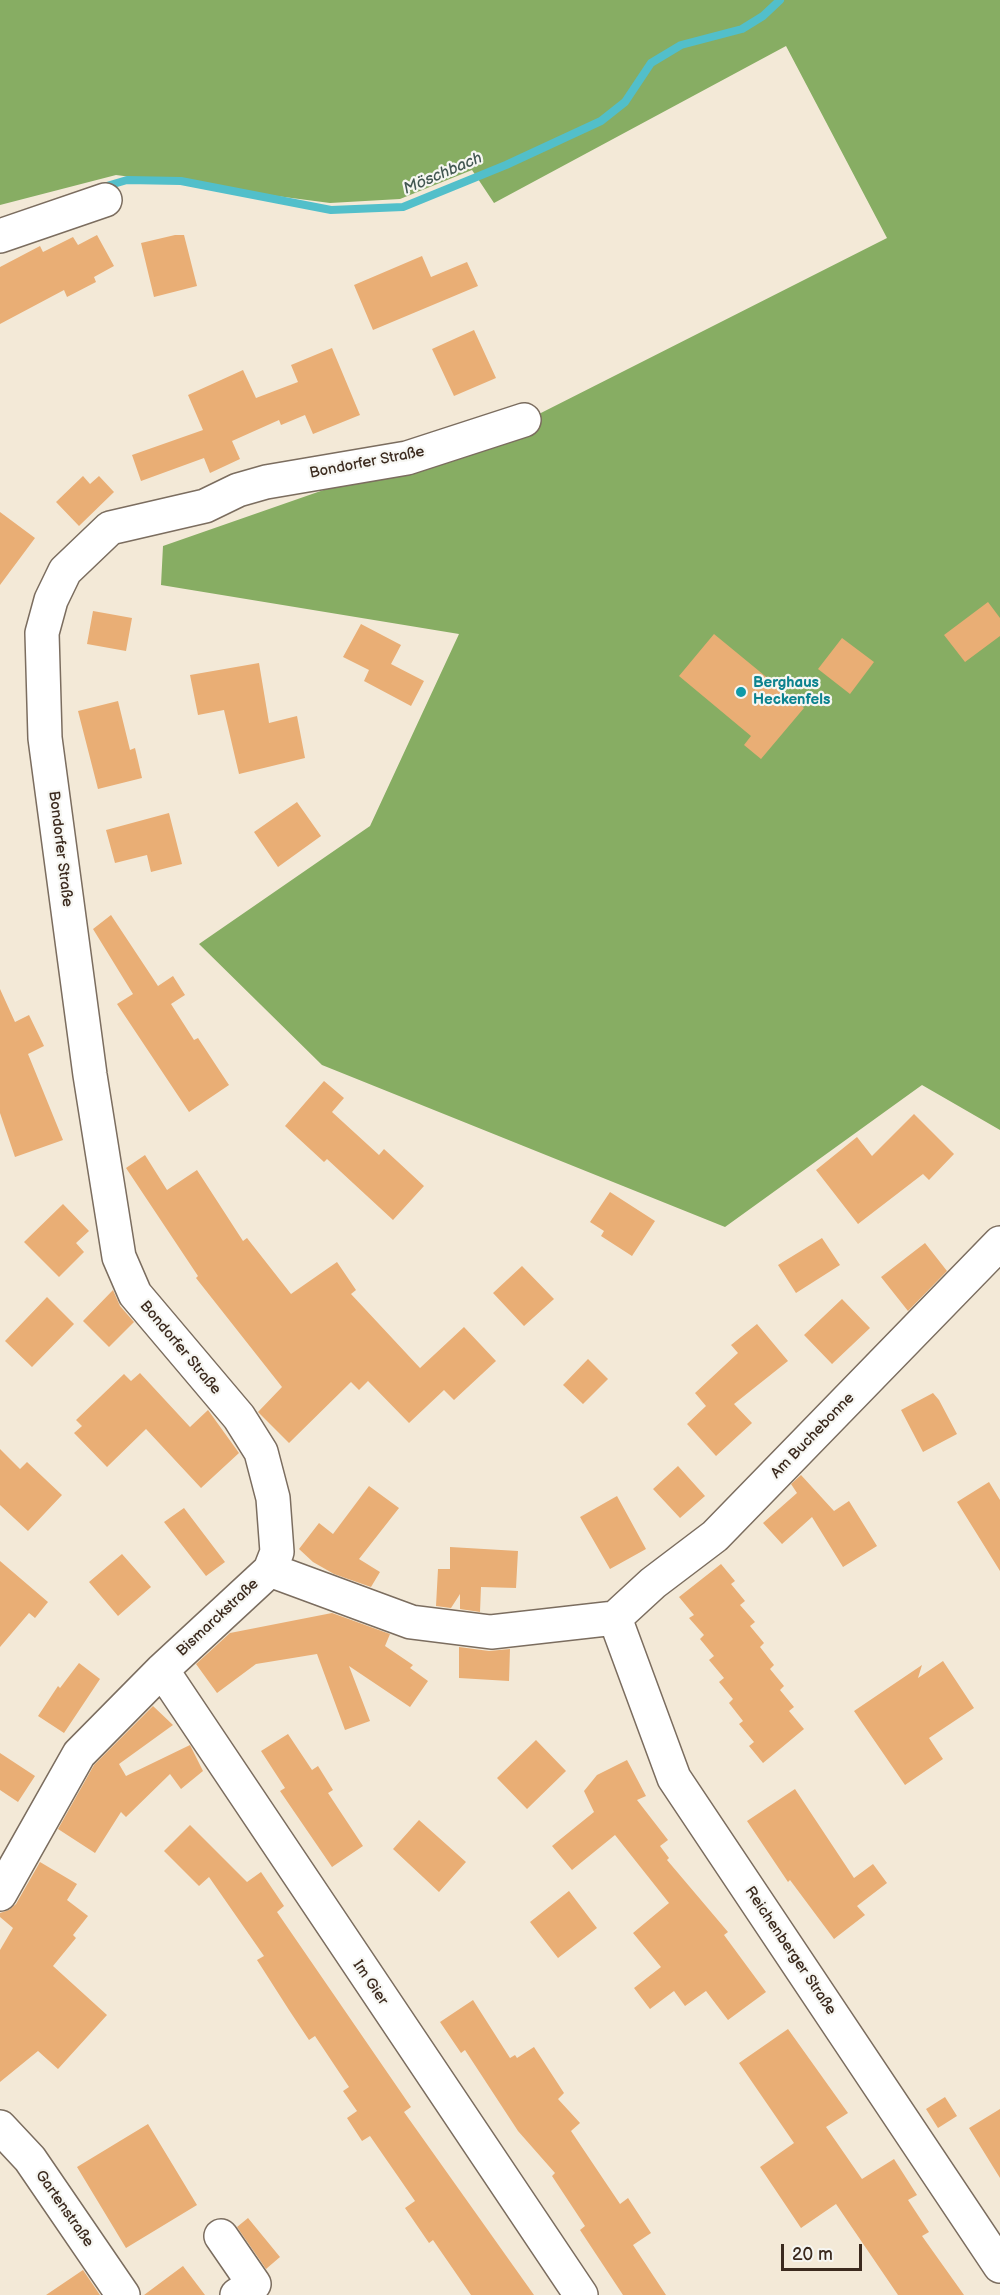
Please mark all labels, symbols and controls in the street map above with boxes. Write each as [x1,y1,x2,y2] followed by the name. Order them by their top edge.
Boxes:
[401,149,485,199] water label: Möschbach
[308,443,426,483] street label: Bondorfer Straße
[753,674,830,709] place label: Berghaus Heckenfels
[734,685,748,699] marker: Berghaus Heckenfels
[44,790,76,908] street label: Bondorfer Straße
[136,1297,224,1399] street label: Bondorfer Straße
[768,1389,858,1483] street label: Am Buchebonne
[173,1575,263,1661] street label: Bismarckstraße
[740,1883,840,2019] street label: Reichenberger Straße
[349,1957,391,2009] street label: Im Gier
[31,2167,97,2251] street label: Gartenstraße
[784,2232,865,2270] scale bar
[792,2244,833,2265] text: 20 m

